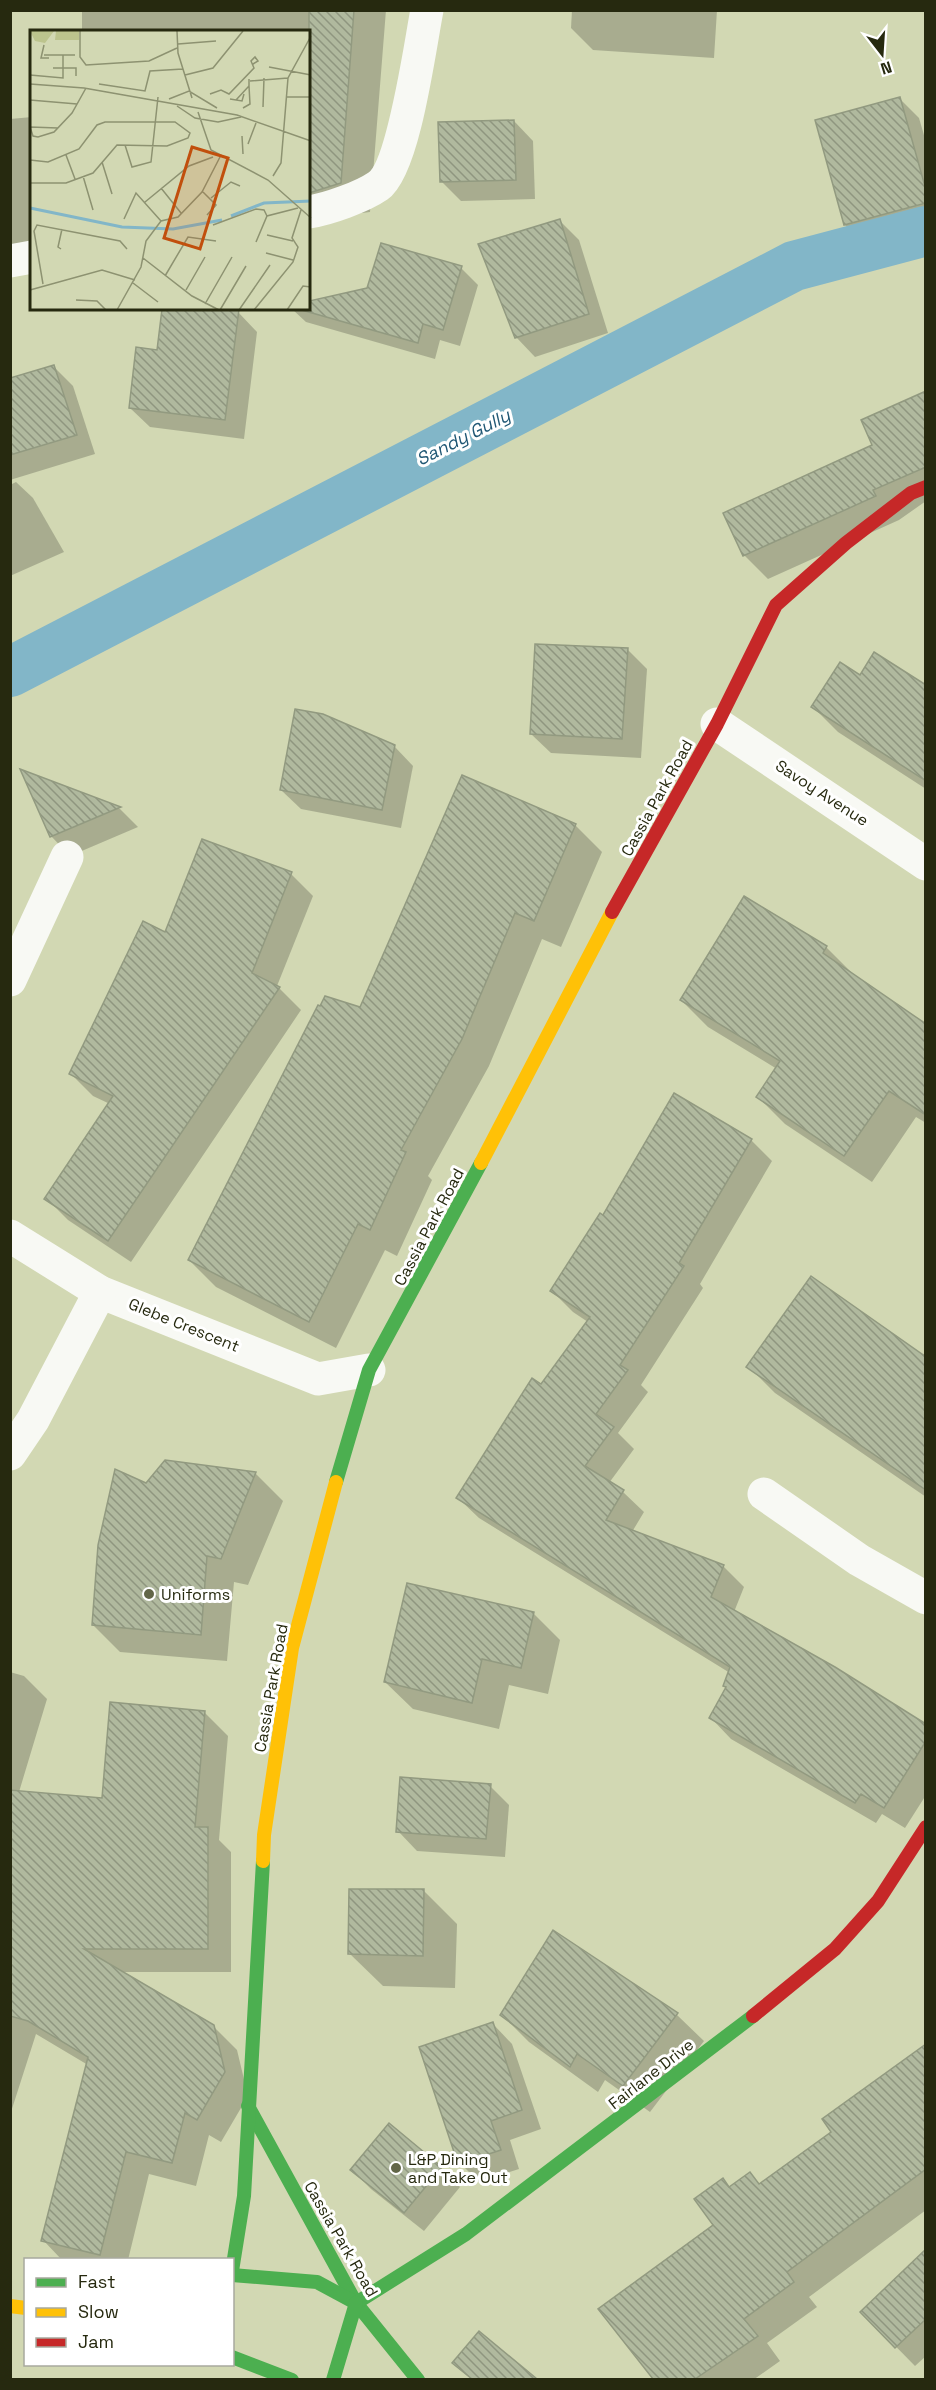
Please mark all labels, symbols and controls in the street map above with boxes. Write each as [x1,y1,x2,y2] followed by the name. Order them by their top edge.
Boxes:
[852,24,912,84] north arrow
[30,30,310,310] inset map
[878,56,894,79] text: N
[412,403,515,470] water label: Sandy Gully
[616,736,698,860] street label: Cassia Park Road
[771,755,873,831] street label: Savoy Avenue
[389,1165,469,1289] street label: Cassia Park Road
[125,1293,243,1357] street label: Glebe Crescent
[161,1584,230,1605] place label: Uniforms
[142,1587,156,1601] marker: Uniforms
[249,1622,293,1754] street label: Cassia Park Road
[604,2034,698,2114] street label: Fairlane Drive
[408,2149,508,2188] place label: L&P Dining and Take Out
[389,2161,403,2175] marker: L&P Dining and Take Out
[299,2177,383,2301] street label: Cassia Park Road
[24,2258,234,2366] legend
[78,2270,115,2293] text: Fast
[78,2300,119,2323] text: Slow
[78,2330,114,2353] text: Jam

